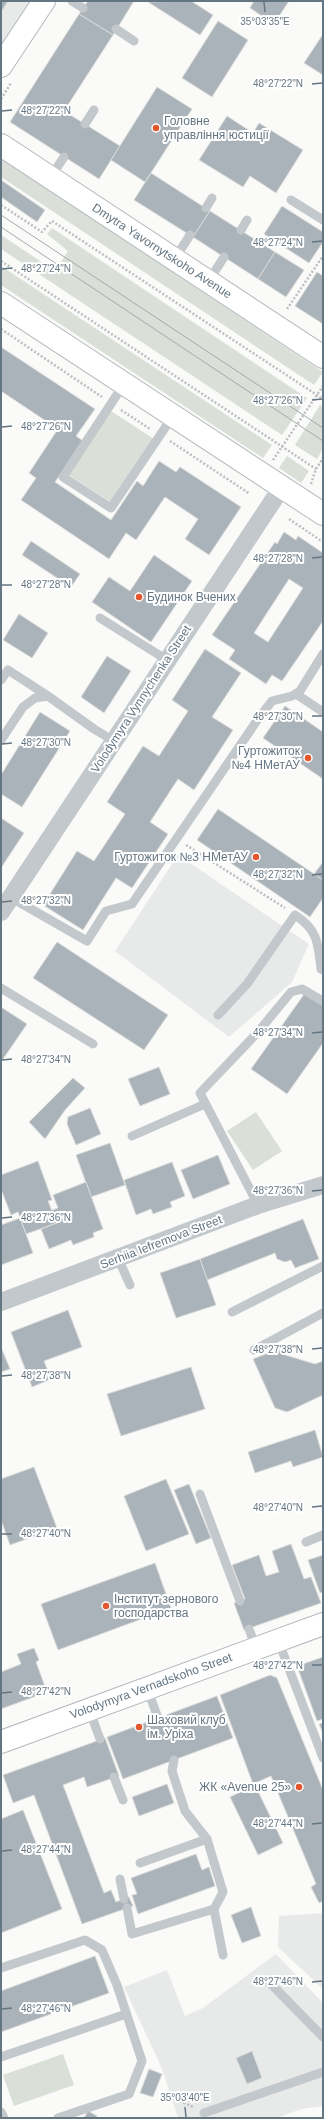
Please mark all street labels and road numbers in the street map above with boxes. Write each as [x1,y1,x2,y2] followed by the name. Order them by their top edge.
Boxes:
[90,201,235,302] street label: Dmytra Yavornytskoho Avenue
[88,622,194,775] street label: Volodymyra Vynnychenka Street
[98,1212,225,1272] street label: Serhiia Iefremova Street
[68,1650,235,1722] street label: Volodymyra Vernadskoho Street

